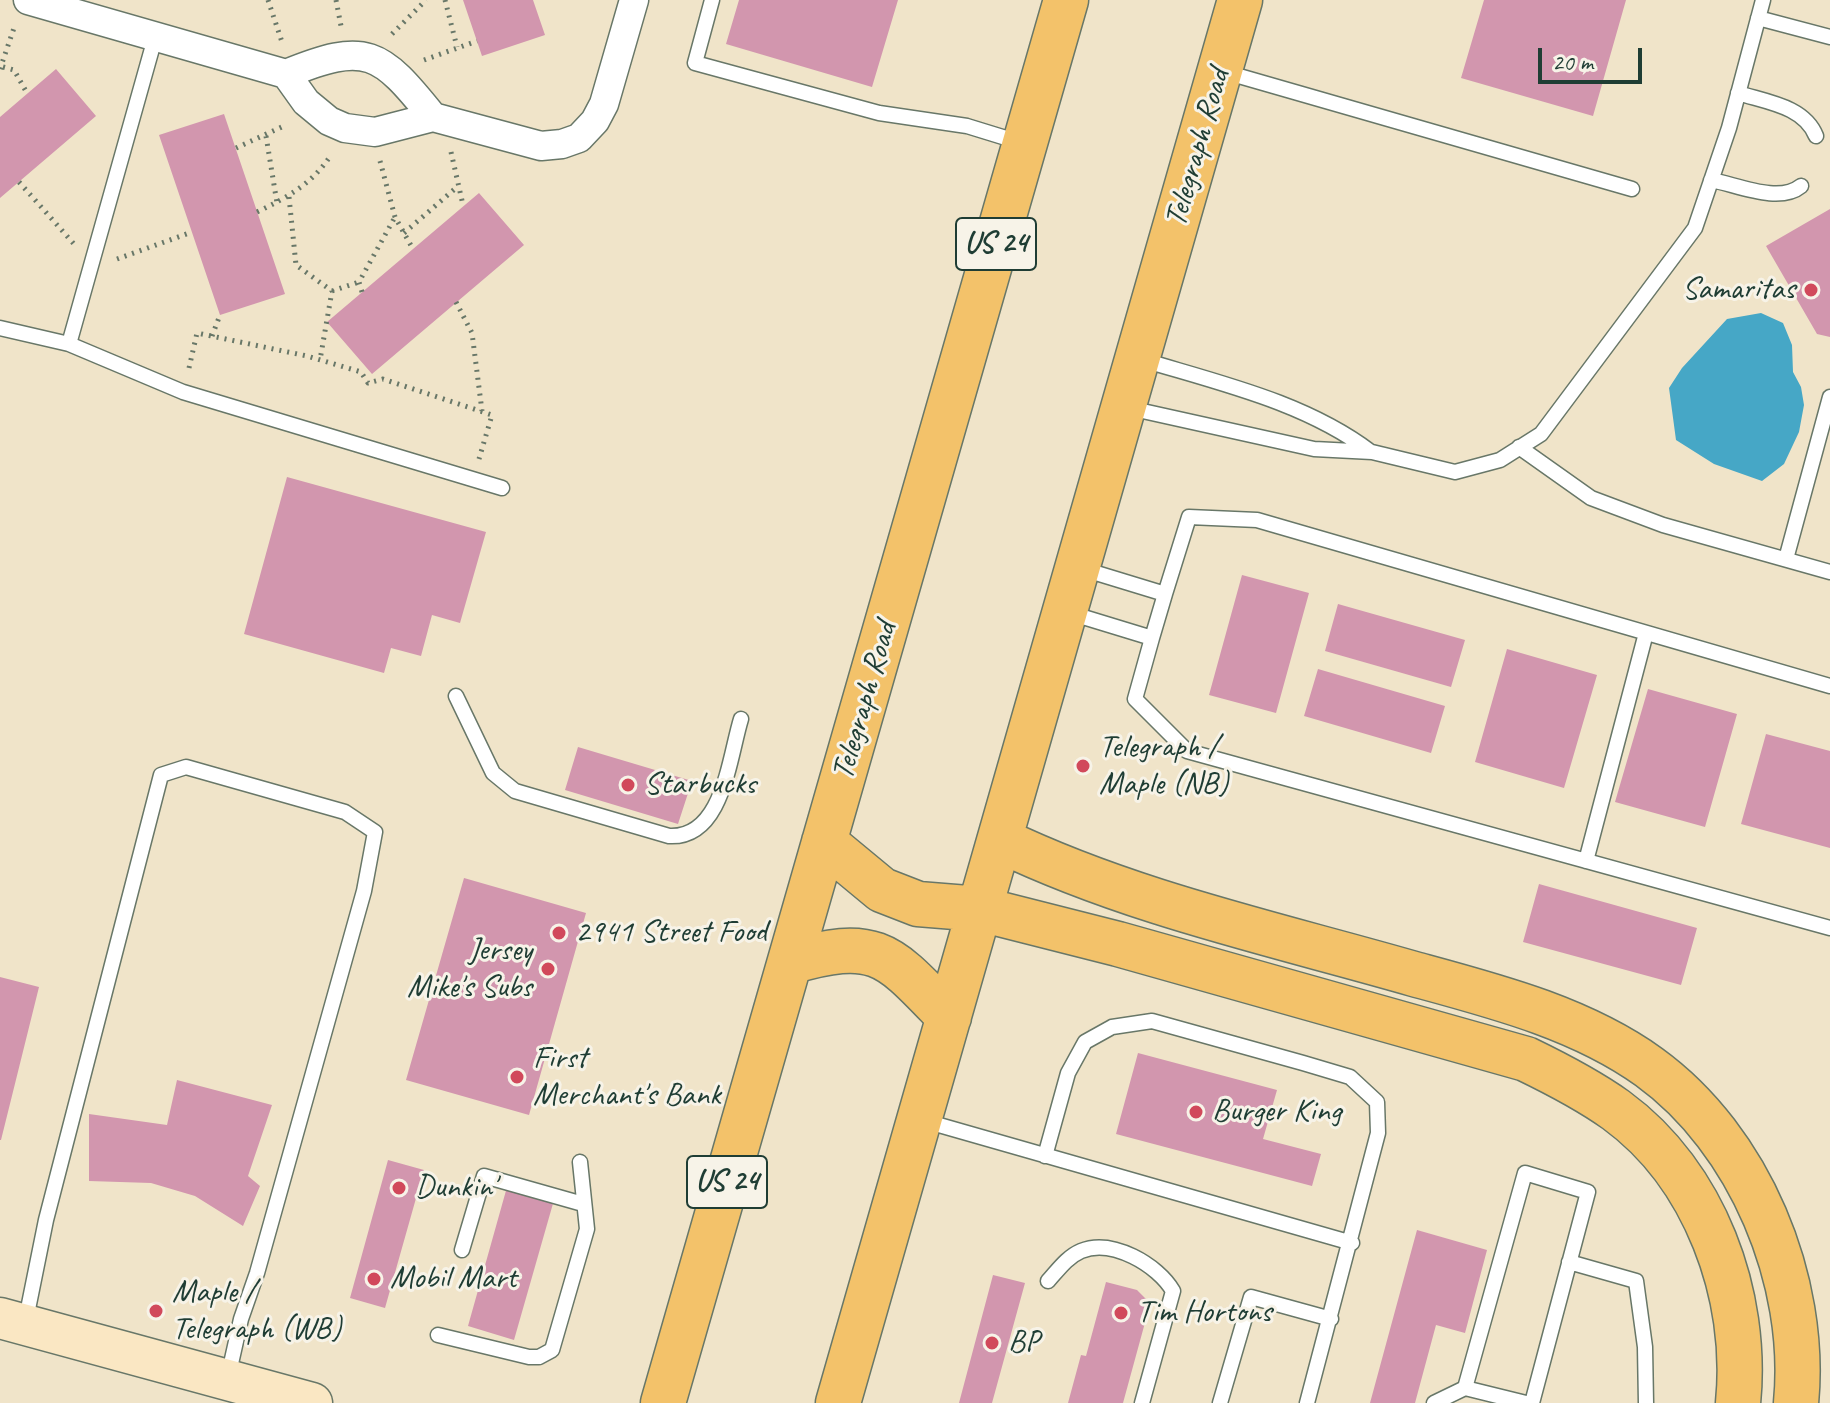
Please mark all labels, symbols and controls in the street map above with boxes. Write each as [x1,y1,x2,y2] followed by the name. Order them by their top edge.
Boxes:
[1542,32,1646,82] scale bar
[1552,47,1593,77] text: 20 m
[1157,65,1239,231] street label: Telegraph Road
[956,218,1036,270] road number: US 24
[1682,271,1795,309] place label: Samaritas
[1802,281,1820,299] marker: Samaritas
[824,618,906,784] street label: Telegraph Road
[1099,729,1228,804] place label: Telegraph / Maple (NB)
[1074,757,1092,775] marker: Telegraph / Maple (NB)
[644,766,756,804] place label: Starbucks
[619,776,637,794] marker: Starbucks
[575,914,767,952] place label: 2941 Street Food
[550,924,568,942] marker: 2941 Street Food
[407,932,532,1007] place label: Jersey Mike's Subs
[539,960,557,978] marker: Jersey Mike's Subs
[533,1040,721,1115] place label: First Merchant's Bank
[508,1068,526,1086] marker: First Merchant's Bank
[1212,1093,1341,1131] place label: Burger King
[1187,1103,1205,1121] marker: Burger King
[687,1156,767,1208] road number: US 24
[415,1169,496,1207] place label: Dunkin'
[390,1179,408,1197] marker: Dunkin'
[390,1260,517,1298] place label: Mobil Mart
[365,1270,383,1288] marker: Mobil Mart
[172,1274,341,1349] place label: Maple / Telegraph (WB)
[1137,1294,1271,1332] place label: Tim Hortons
[147,1302,165,1320] marker: Maple / Telegraph (WB)
[1112,1304,1130,1322] marker: Tim Hortons
[1008,1324,1039,1362] place label: BP
[983,1334,1001,1352] marker: BP

